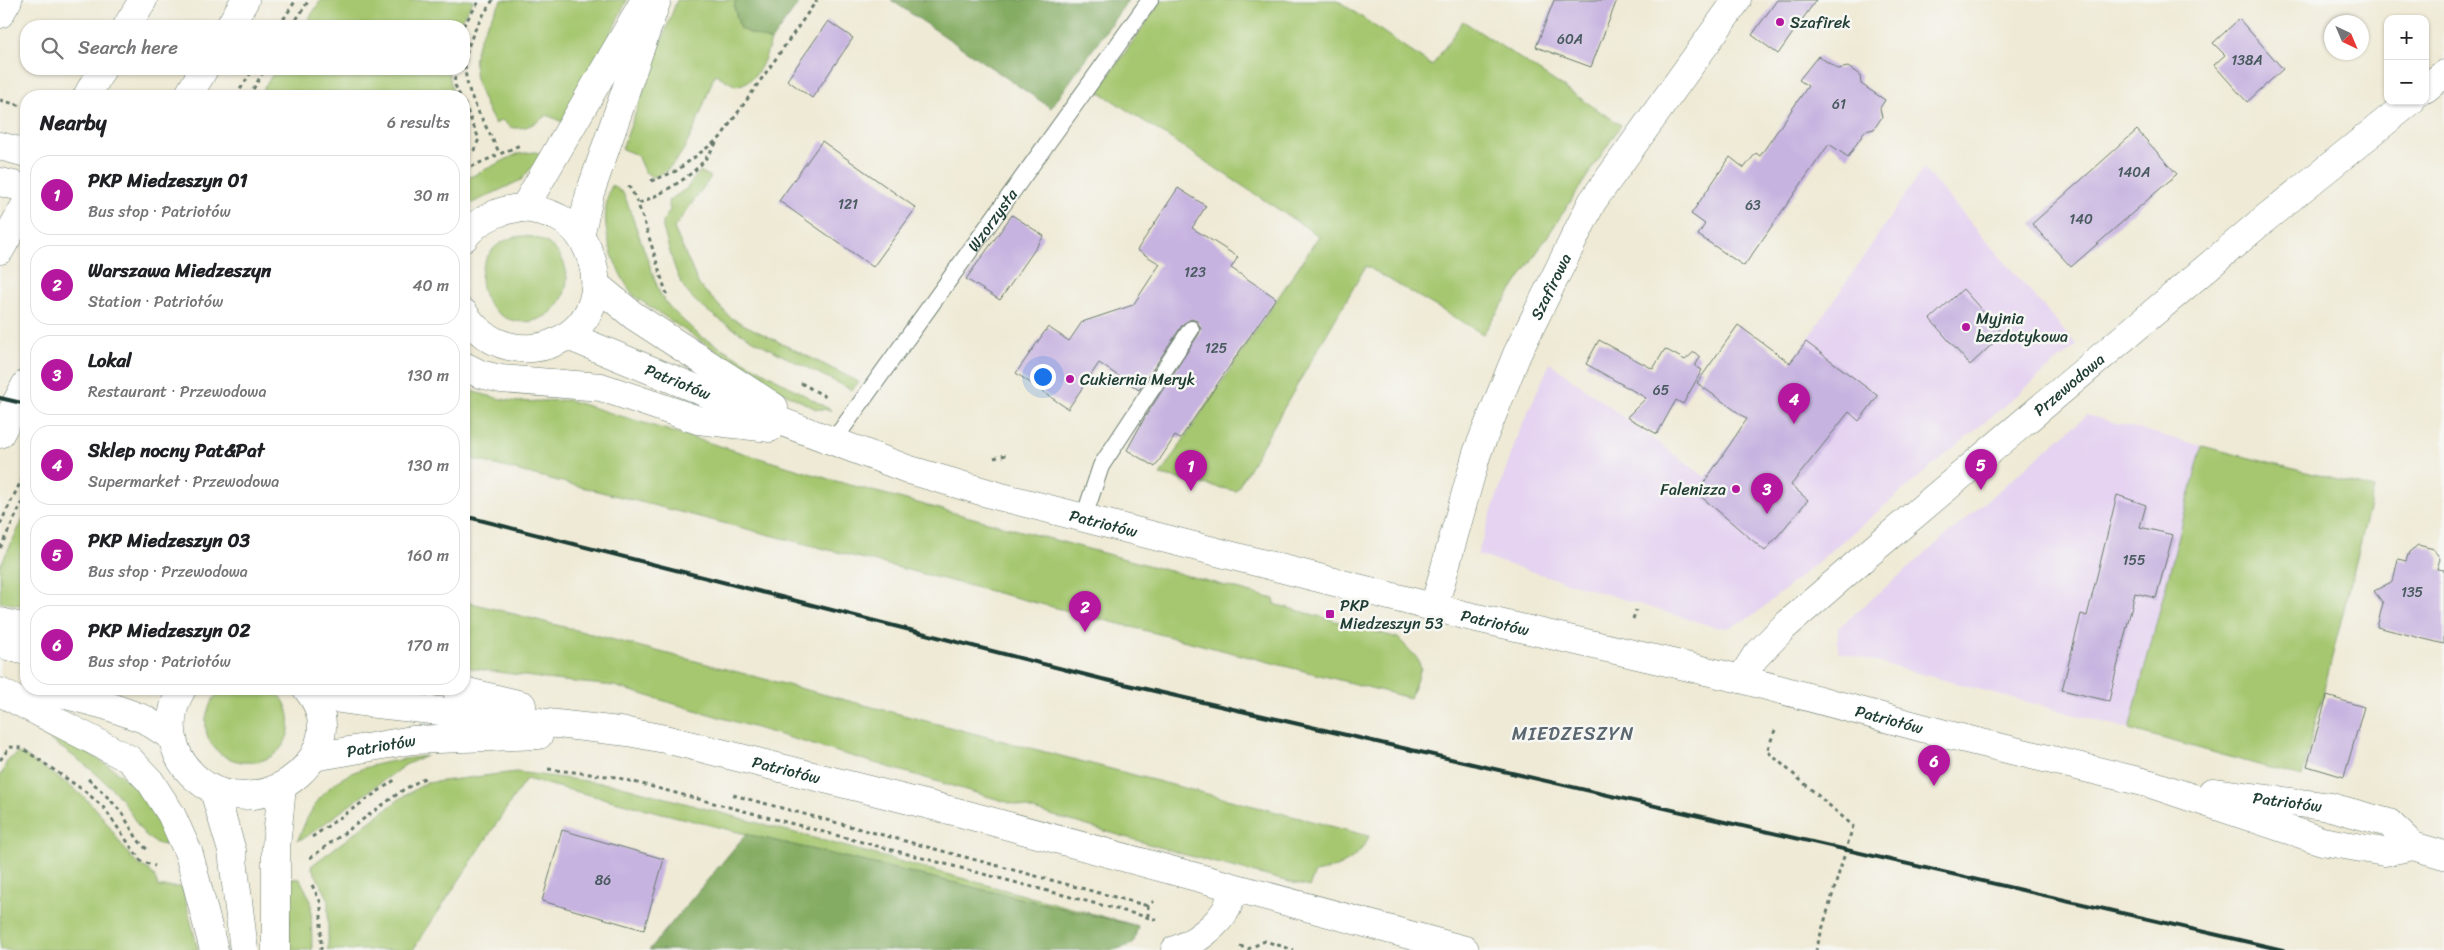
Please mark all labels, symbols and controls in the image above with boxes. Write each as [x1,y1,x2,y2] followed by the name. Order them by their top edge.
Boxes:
[1790,8,1851,37] place label: Szafirek
[2324,15,2369,60] north arrow
[2384,15,2429,105] map controls
[2384,15,2429,60] button: +
[1774,16,1786,28] marker: Szafirek
[20,20,470,75] search box
[1557,27,1583,52] house number: 60A
[78,31,178,64] text: Search here
[38,34,66,62] icon: search
[2231,48,2263,73] house number: 138A
[2384,60,2429,105] button: −
[1832,92,1846,117] house number: 61
[40,104,106,142] text: Nearby
[387,108,450,137] text: 6 results
[2118,160,2150,185] house number: 140A
[88,164,248,197] text: PKP Miedzeszyn 01
[54,181,60,210] text: 1
[414,181,449,210] text: 30 m
[960,182,1026,258] street label: Wzorzysta
[838,192,858,217] house number: 121
[1745,193,1761,218] house number: 63
[88,197,230,226] text: Bus stop · Patriotów
[2069,207,2093,232] house number: 140
[1522,248,1580,325] street label: Szafirowa
[88,254,271,287] text: Warszawa Miedzeszyn
[1184,260,1206,285] house number: 123
[52,271,62,300] text: 2
[412,271,449,300] text: 40 m
[88,287,223,316] text: Station · Patriotów
[1976,304,2068,351] place label: Myjnia bezdotykowa
[1960,321,1972,333] marker: Myjnia bezdotykowa
[1205,336,1228,361] house number: 125
[88,344,131,377] text: Lokal
[2027,346,2112,424] street label: Przewodowa
[640,355,716,409] street label: Patriotów
[53,361,61,390] text: 3
[407,361,449,390] text: 130 m
[1030,364,1056,390] your location
[1080,365,1195,394] place label: Cukiernia Meryk
[1064,373,1076,385] marker: Cukiernia Meryk
[88,377,266,406] text: Restaurant · Przewodowa
[1653,378,1670,403] house number: 65
[1778,383,1810,424] pin: 4
[88,434,264,467] text: Sklep nocny Pat&Pat
[1965,449,1997,490] pin: 5
[1175,450,1207,491] pin: 1
[52,451,62,480] text: 4
[407,451,449,480] text: 130 m
[88,467,279,496] text: Supermarket · Przewodowa
[1751,473,1783,514] pin: 3
[1660,475,1726,504] place label: Falenizza
[1730,483,1742,495] marker: Falenizza
[1066,501,1141,546] street label: Patriotów
[88,524,250,557] text: PKP Miedzeszyn 03
[52,541,62,570] text: 5
[406,541,449,570] text: 160 m
[2122,548,2146,573] house number: 155
[88,557,248,586] text: Bus stop · Przewodowa
[2401,580,2424,605] house number: 135
[1069,591,1101,632] pin: 2
[1340,591,1444,638] place label: PKP Miedzeszyn 53
[1458,601,1533,645] street label: Patriotów
[1324,608,1336,620] marker: PKP Miedzeszyn 53
[88,614,251,647] text: PKP Miedzeszyn 02
[52,631,62,660] text: 6
[406,631,449,660] text: 170 m
[88,647,230,676] text: Bus stop · Patriotów
[1852,696,1927,743] street label: Patriotów
[1512,717,1634,750] district label: MIEDZESZYN
[344,725,419,766] street label: Patriotów
[1918,745,1950,786] pin: 6
[749,747,824,793] street label: Patriotów
[2251,783,2324,821] street label: Patriotów
[595,868,611,893] house number: 86

